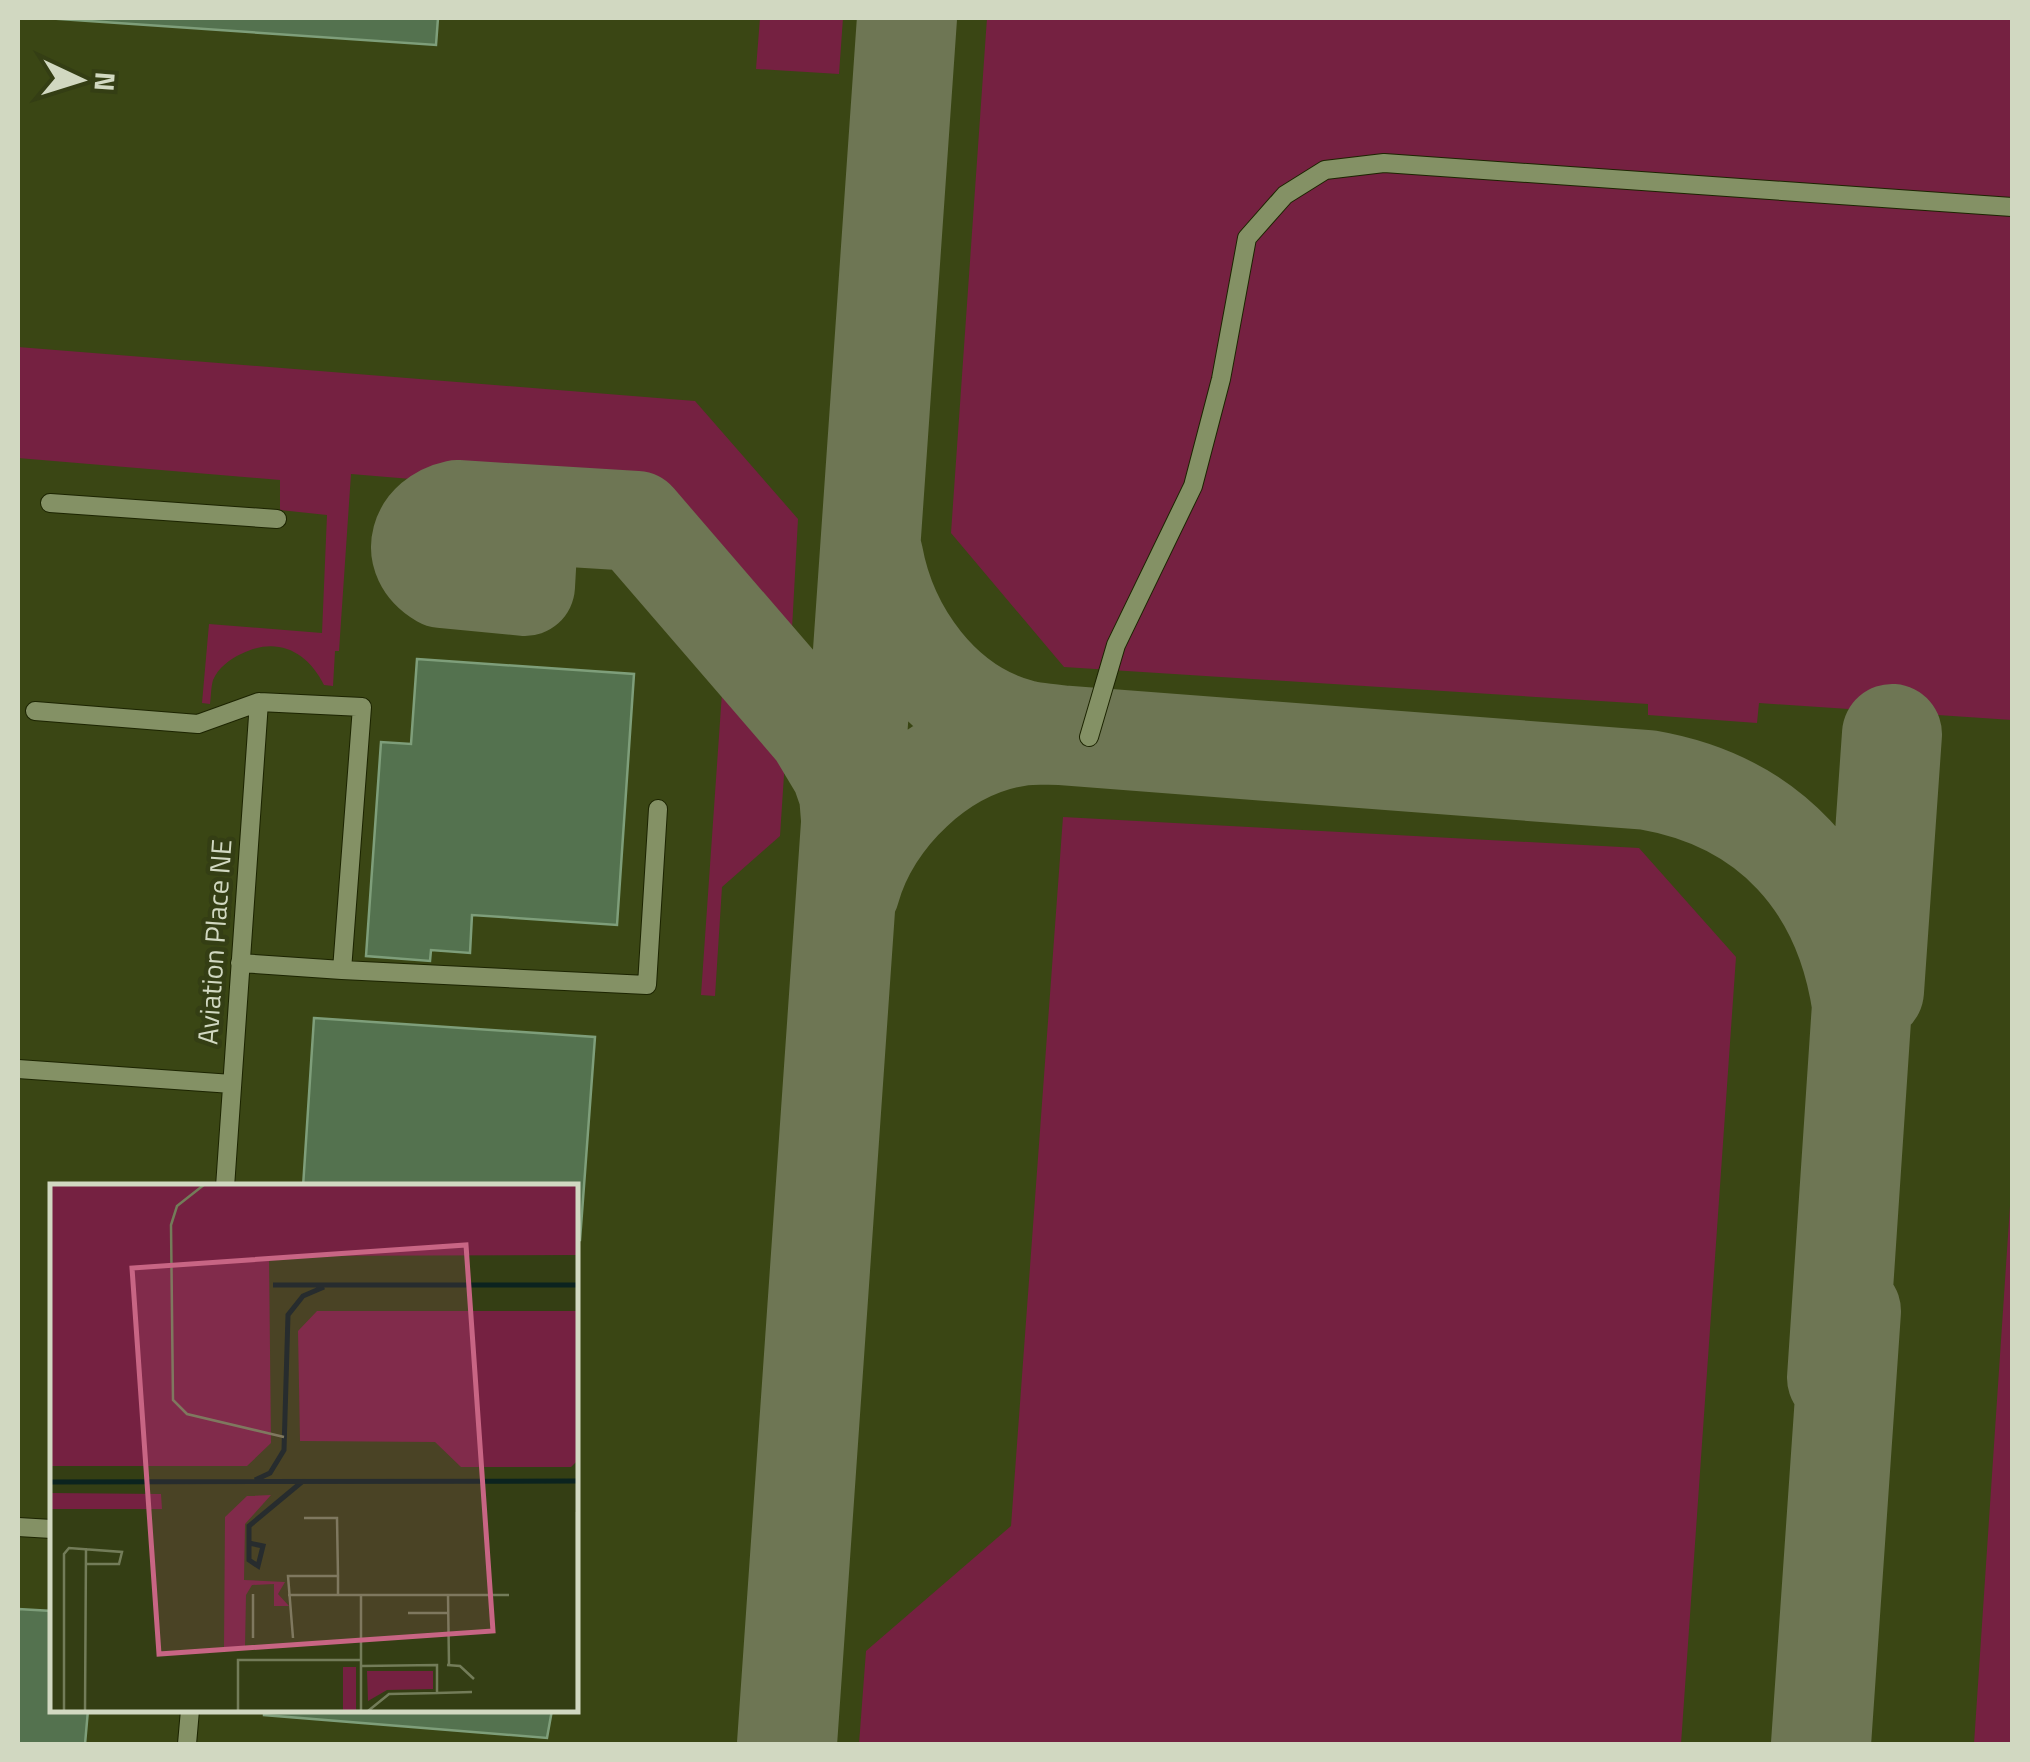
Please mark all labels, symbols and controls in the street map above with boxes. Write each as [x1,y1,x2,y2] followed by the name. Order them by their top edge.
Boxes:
[30,30,130,130] north arrow
[83,71,128,93] text: N
[185,838,243,1046] street label: Aviation Place NE
[50,1184,578,1712] inset map

